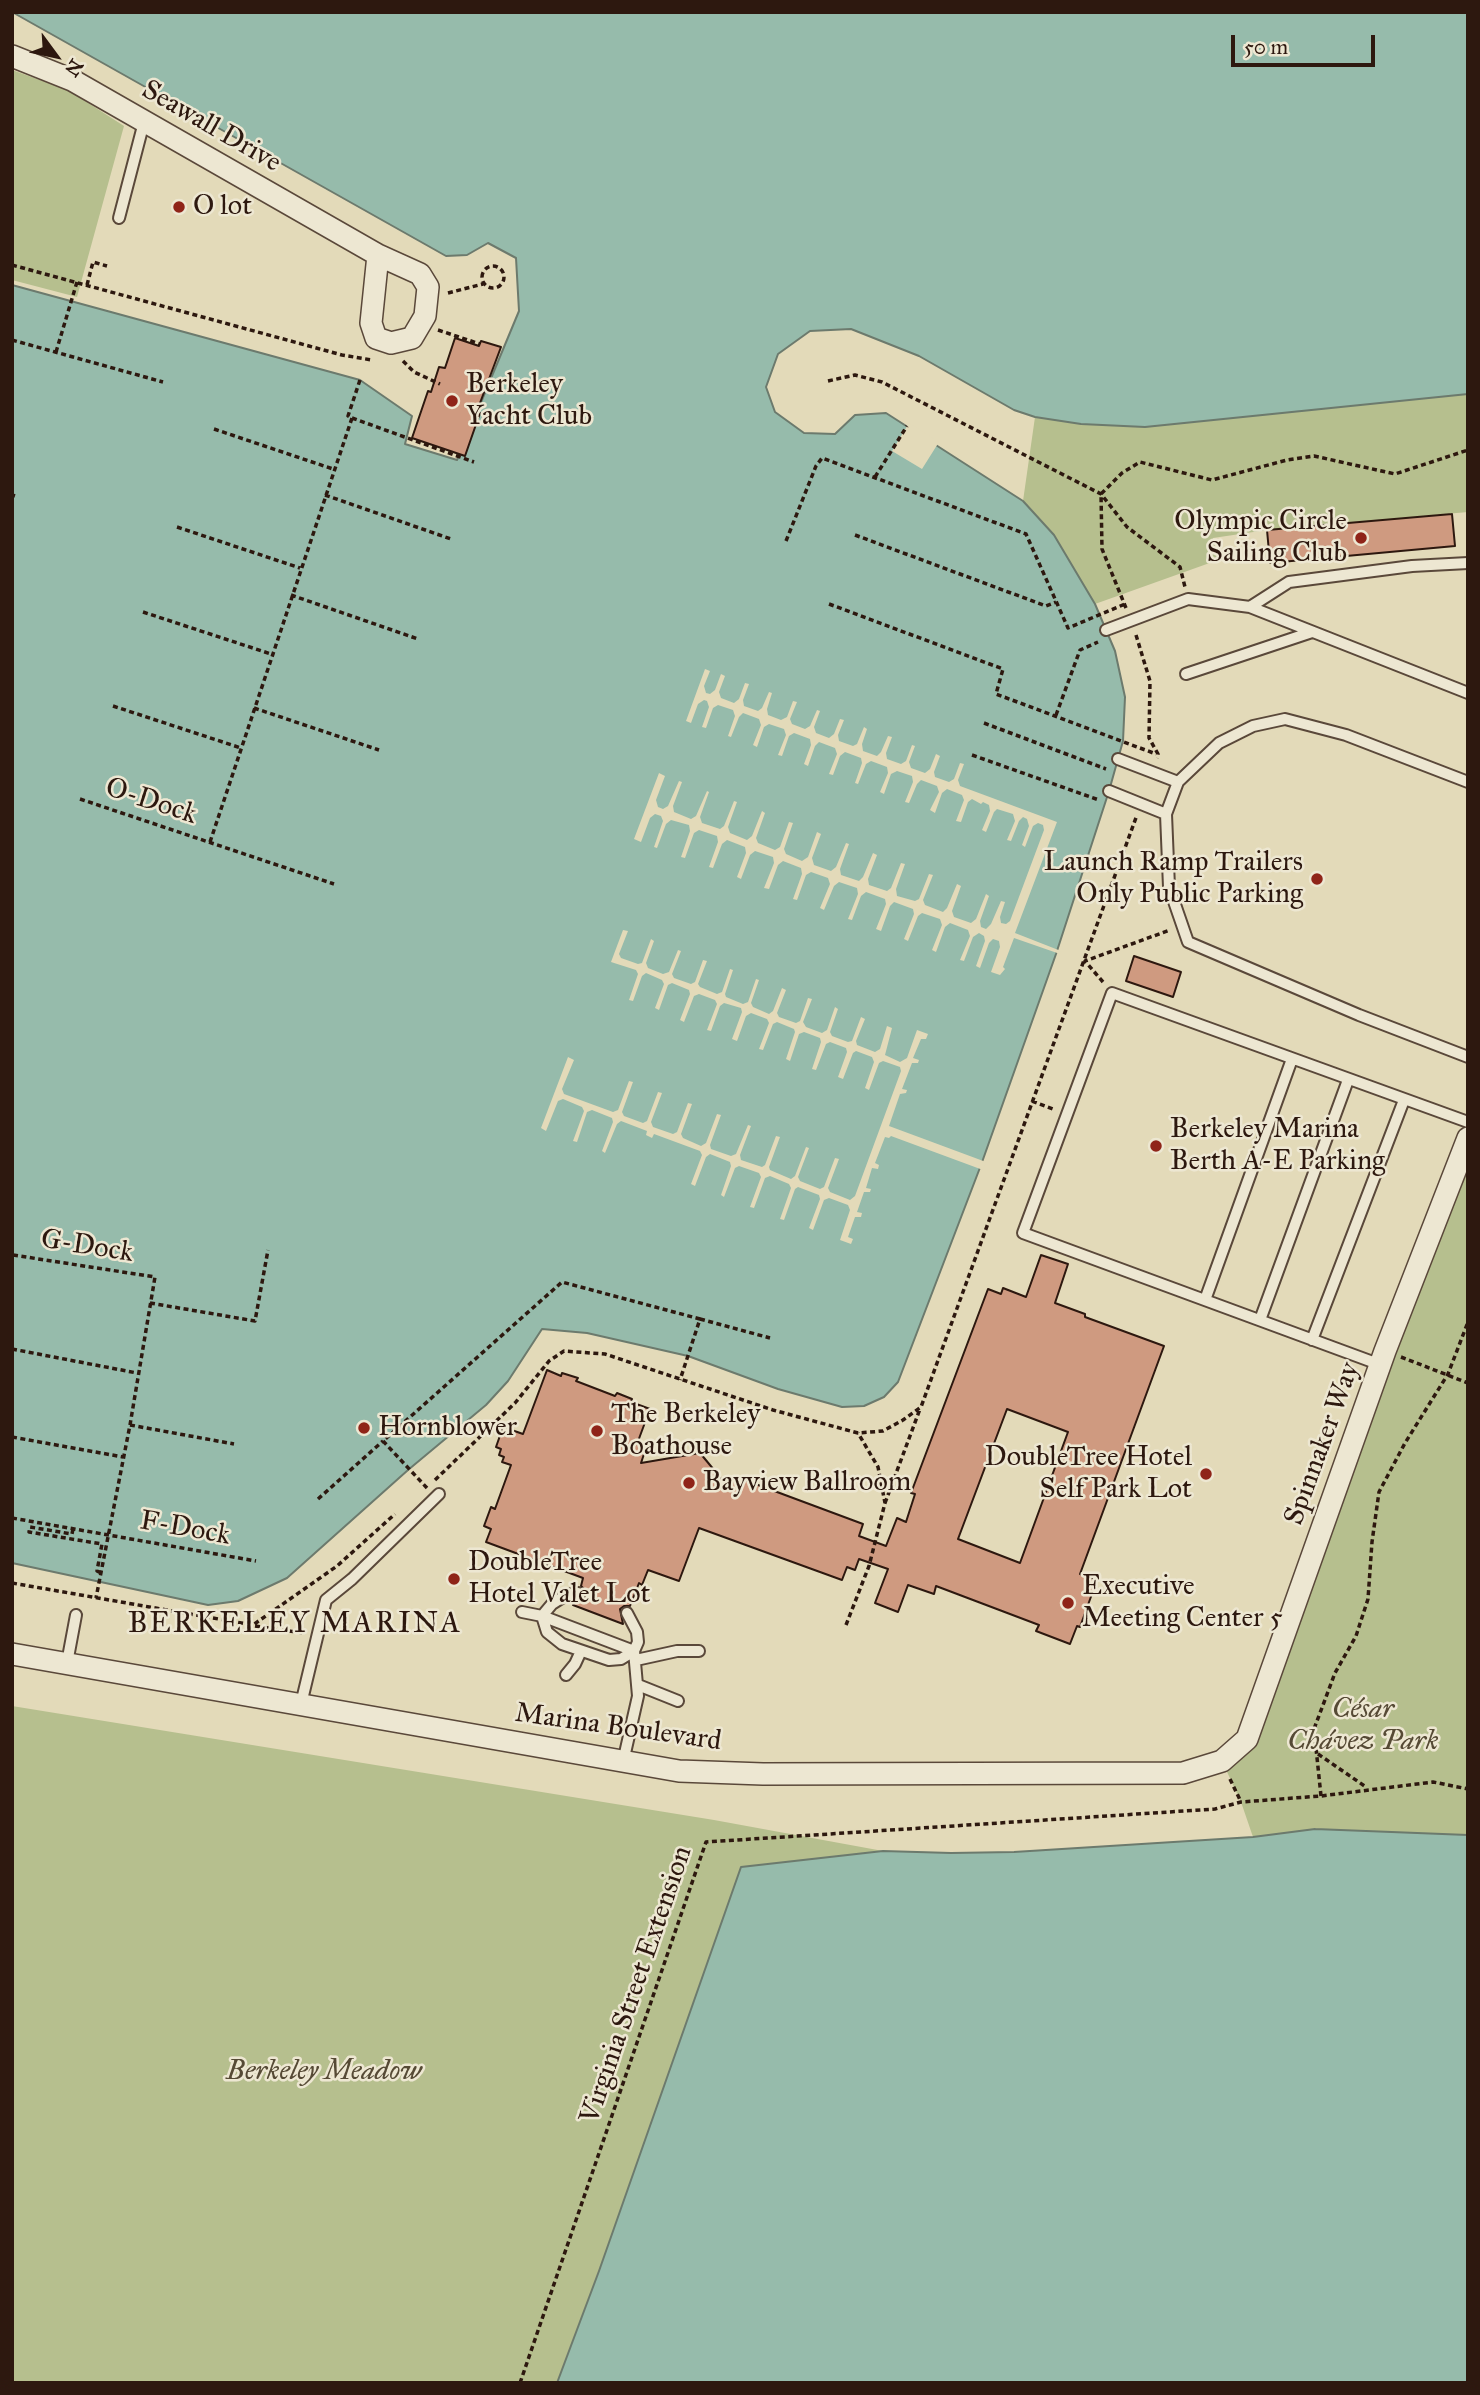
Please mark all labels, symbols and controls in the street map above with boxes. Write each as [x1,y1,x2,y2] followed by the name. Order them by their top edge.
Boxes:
[21,21,91,91] north arrow
[1235,21,1378,65] scale bar
[1244,34,1288,60] text: 50 m
[60,55,88,81] text: N
[135,74,287,180] street label: Seawall Drive
[193,190,252,224] place label: O lot
[171,199,187,215] marker: O lot
[466,368,592,434] place label: Berkeley Yacht Club
[444,393,460,409] marker: Berkeley Yacht Club
[1174,505,1347,571] place label: Olympic Circle Sailing Club
[1353,530,1369,546] marker: Olympic Circle Sailing Club
[101,771,201,833] street label: O-Dock
[1044,846,1303,912] place label: Launch Ramp Trailers Only Public Parking
[1309,871,1325,887] marker: Launch Ramp Trailers Only Public Parking
[1170,1113,1385,1179] place label: Berkeley Marina Berth A-E Parking
[1148,1138,1164,1154] marker: Berkeley Marina Berth A-E Parking
[38,1223,136,1271] street label: G-Dock
[1278,1358,1368,1530] street label: Spinnaker Way
[611,1398,760,1464] place label: The Berkeley Boathouse
[378,1411,517,1445] place label: Hornblower
[356,1420,372,1436] marker: Hornblower
[589,1423,605,1439] marker: The Berkeley Boathouse
[985,1441,1192,1507] place label: DoubleTree Hotel Self Park Lot
[703,1466,911,1500] place label: Bayview Ballroom
[1198,1466,1214,1482] marker: DoubleTree Hotel Self Park Lot
[681,1475,697,1491] marker: Bayview Ballroom
[137,1505,233,1553] street label: F-Dock
[468,1546,651,1612] place label: DoubleTree Hotel Valet Lot
[1082,1570,1283,1636] place label: Executive Meeting Center 5
[446,1571,462,1587] marker: DoubleTree Hotel Valet Lot
[1060,1595,1076,1611] marker: Executive Meeting Center 5
[130,1607,460,1643] district label: BERKELEY MARINA
[1288,1693,1438,1759] park label: César Chávez Park
[513,1697,723,1759] street label: Marina Boulevard
[574,1842,700,2128] street label: Virginia Street Extension
[226,2055,422,2089] park label: Berkeley Meadow

